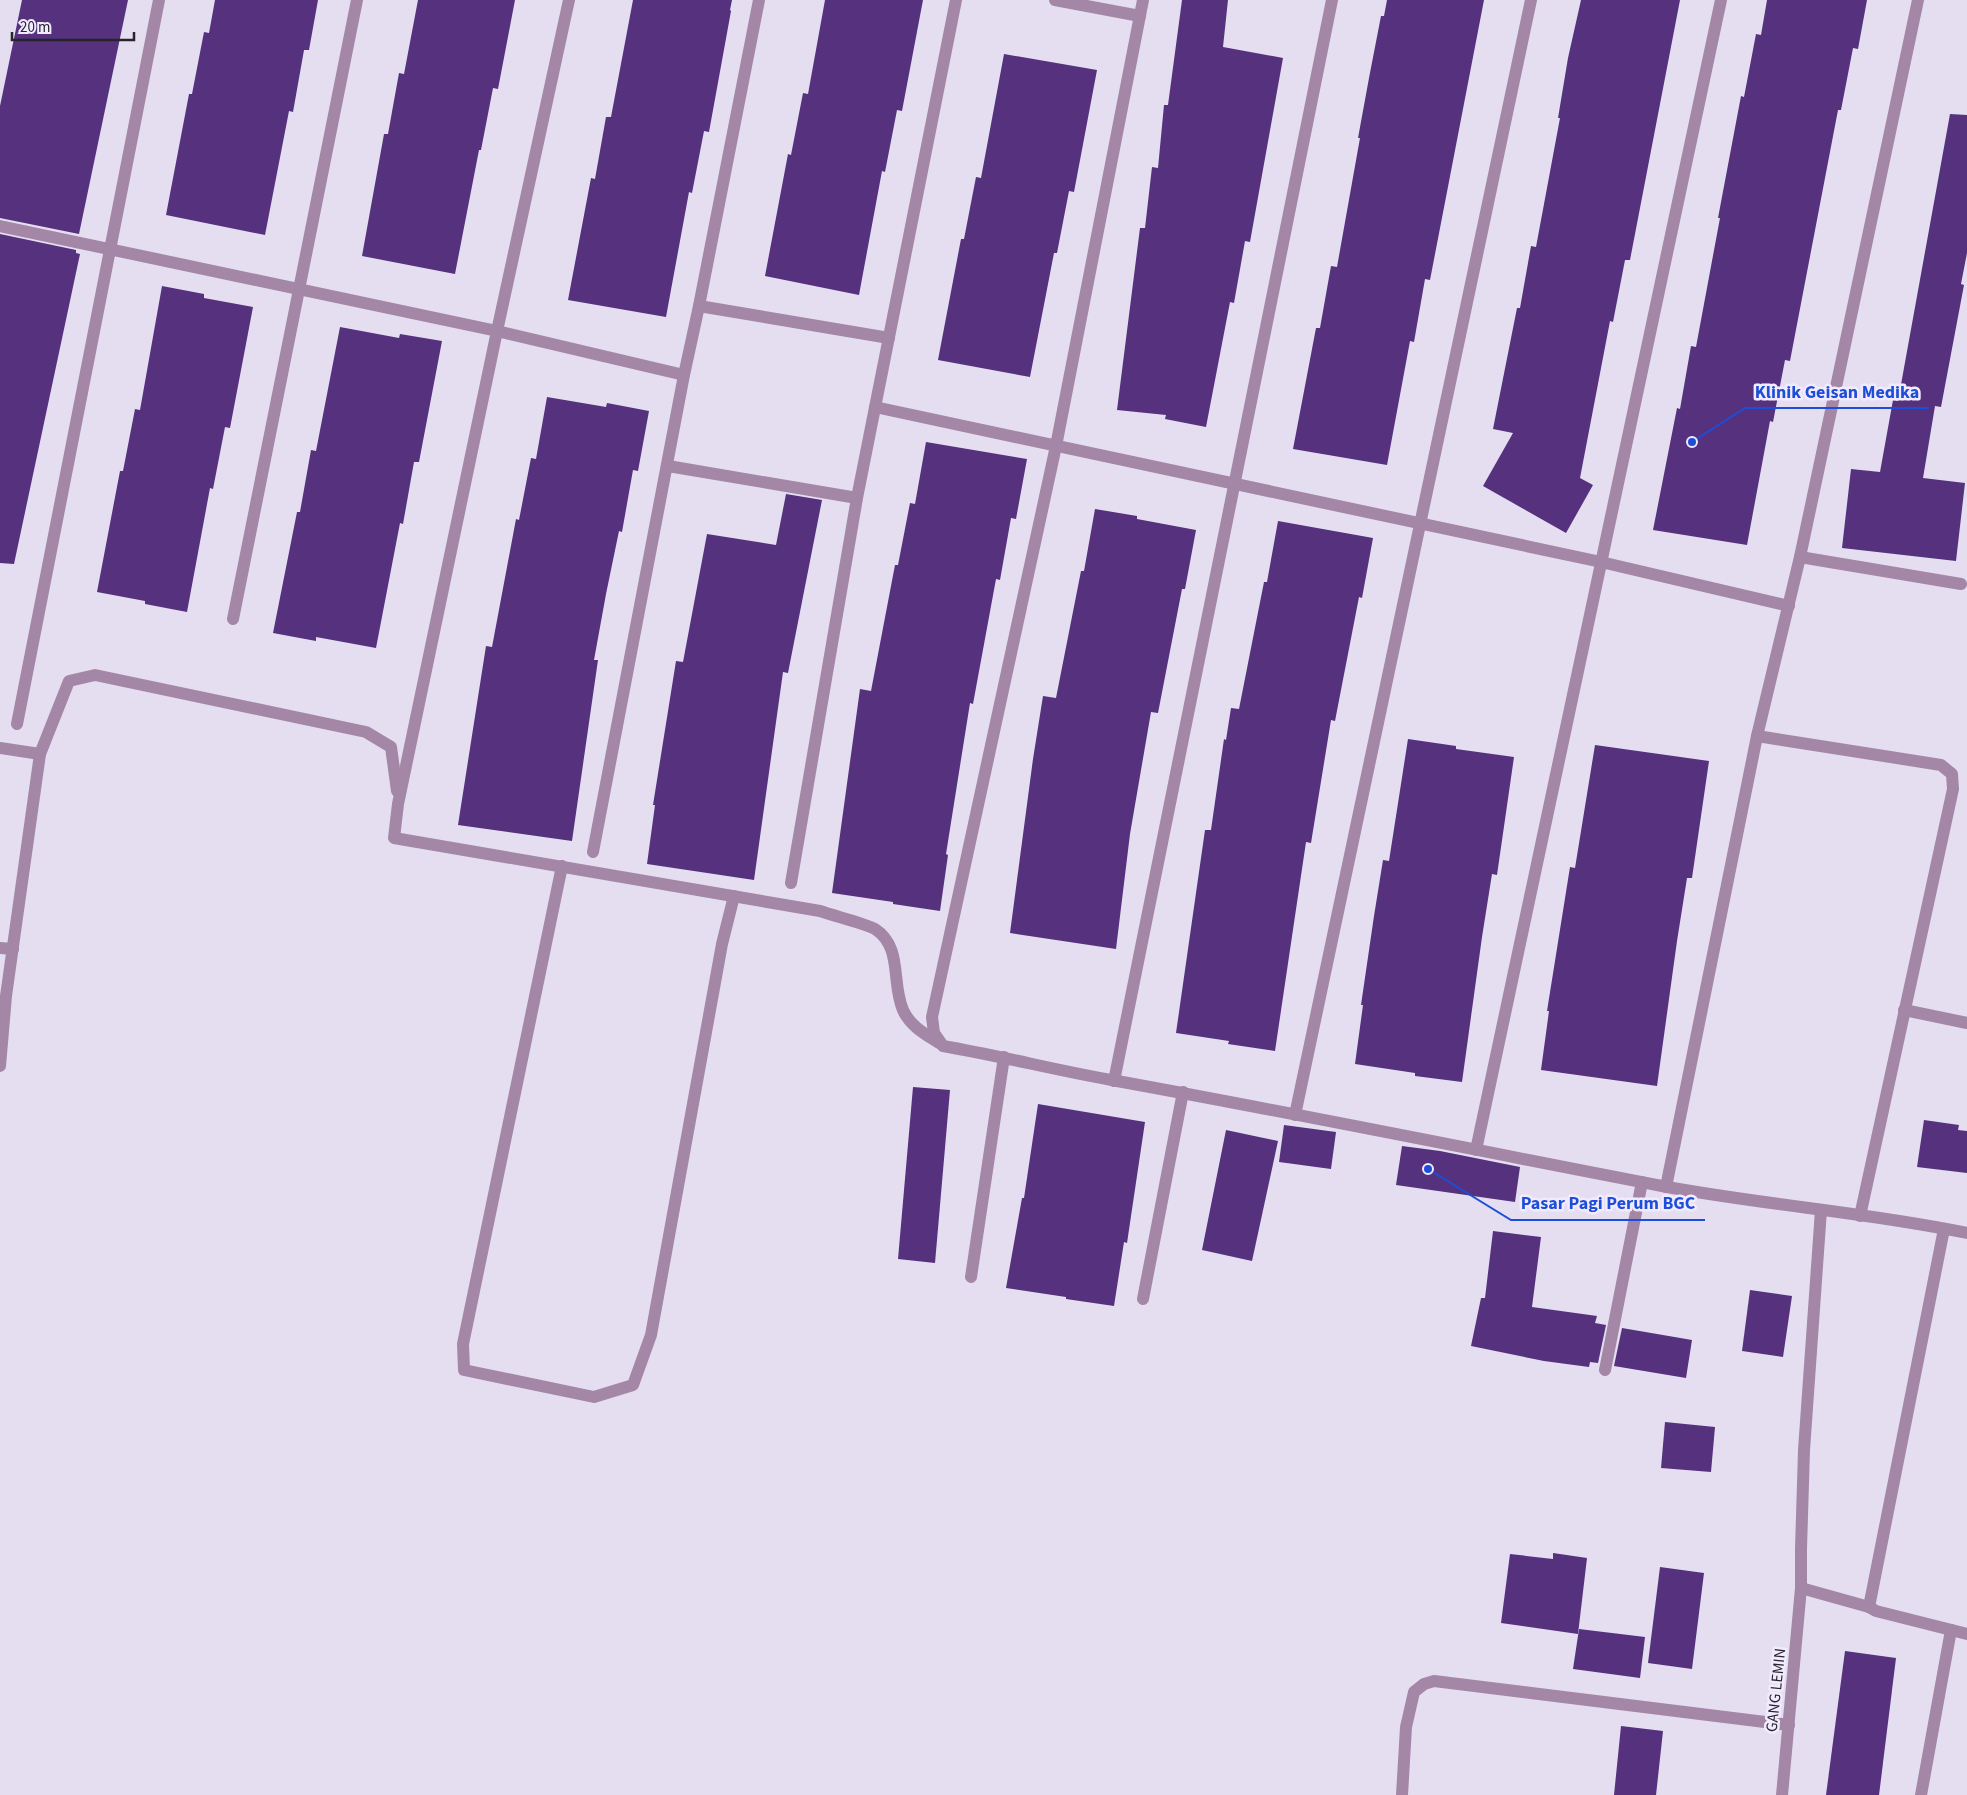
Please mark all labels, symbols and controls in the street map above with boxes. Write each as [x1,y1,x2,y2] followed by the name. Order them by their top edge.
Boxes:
[12,10,135,42] scale bar
[20,17,50,38] text: 20 m
[1745,375,1929,408] callout: Klinik Geisan Medika
[1755,380,1919,405] text: Klinik Geisan Medika
[1511,1187,1705,1220] callout: Pasar Pagi Perum BGC
[1521,1191,1696,1216] text: Pasar Pagi Perum BGC
[1761,1647,1791,1733] street label: GANG LEMIN

